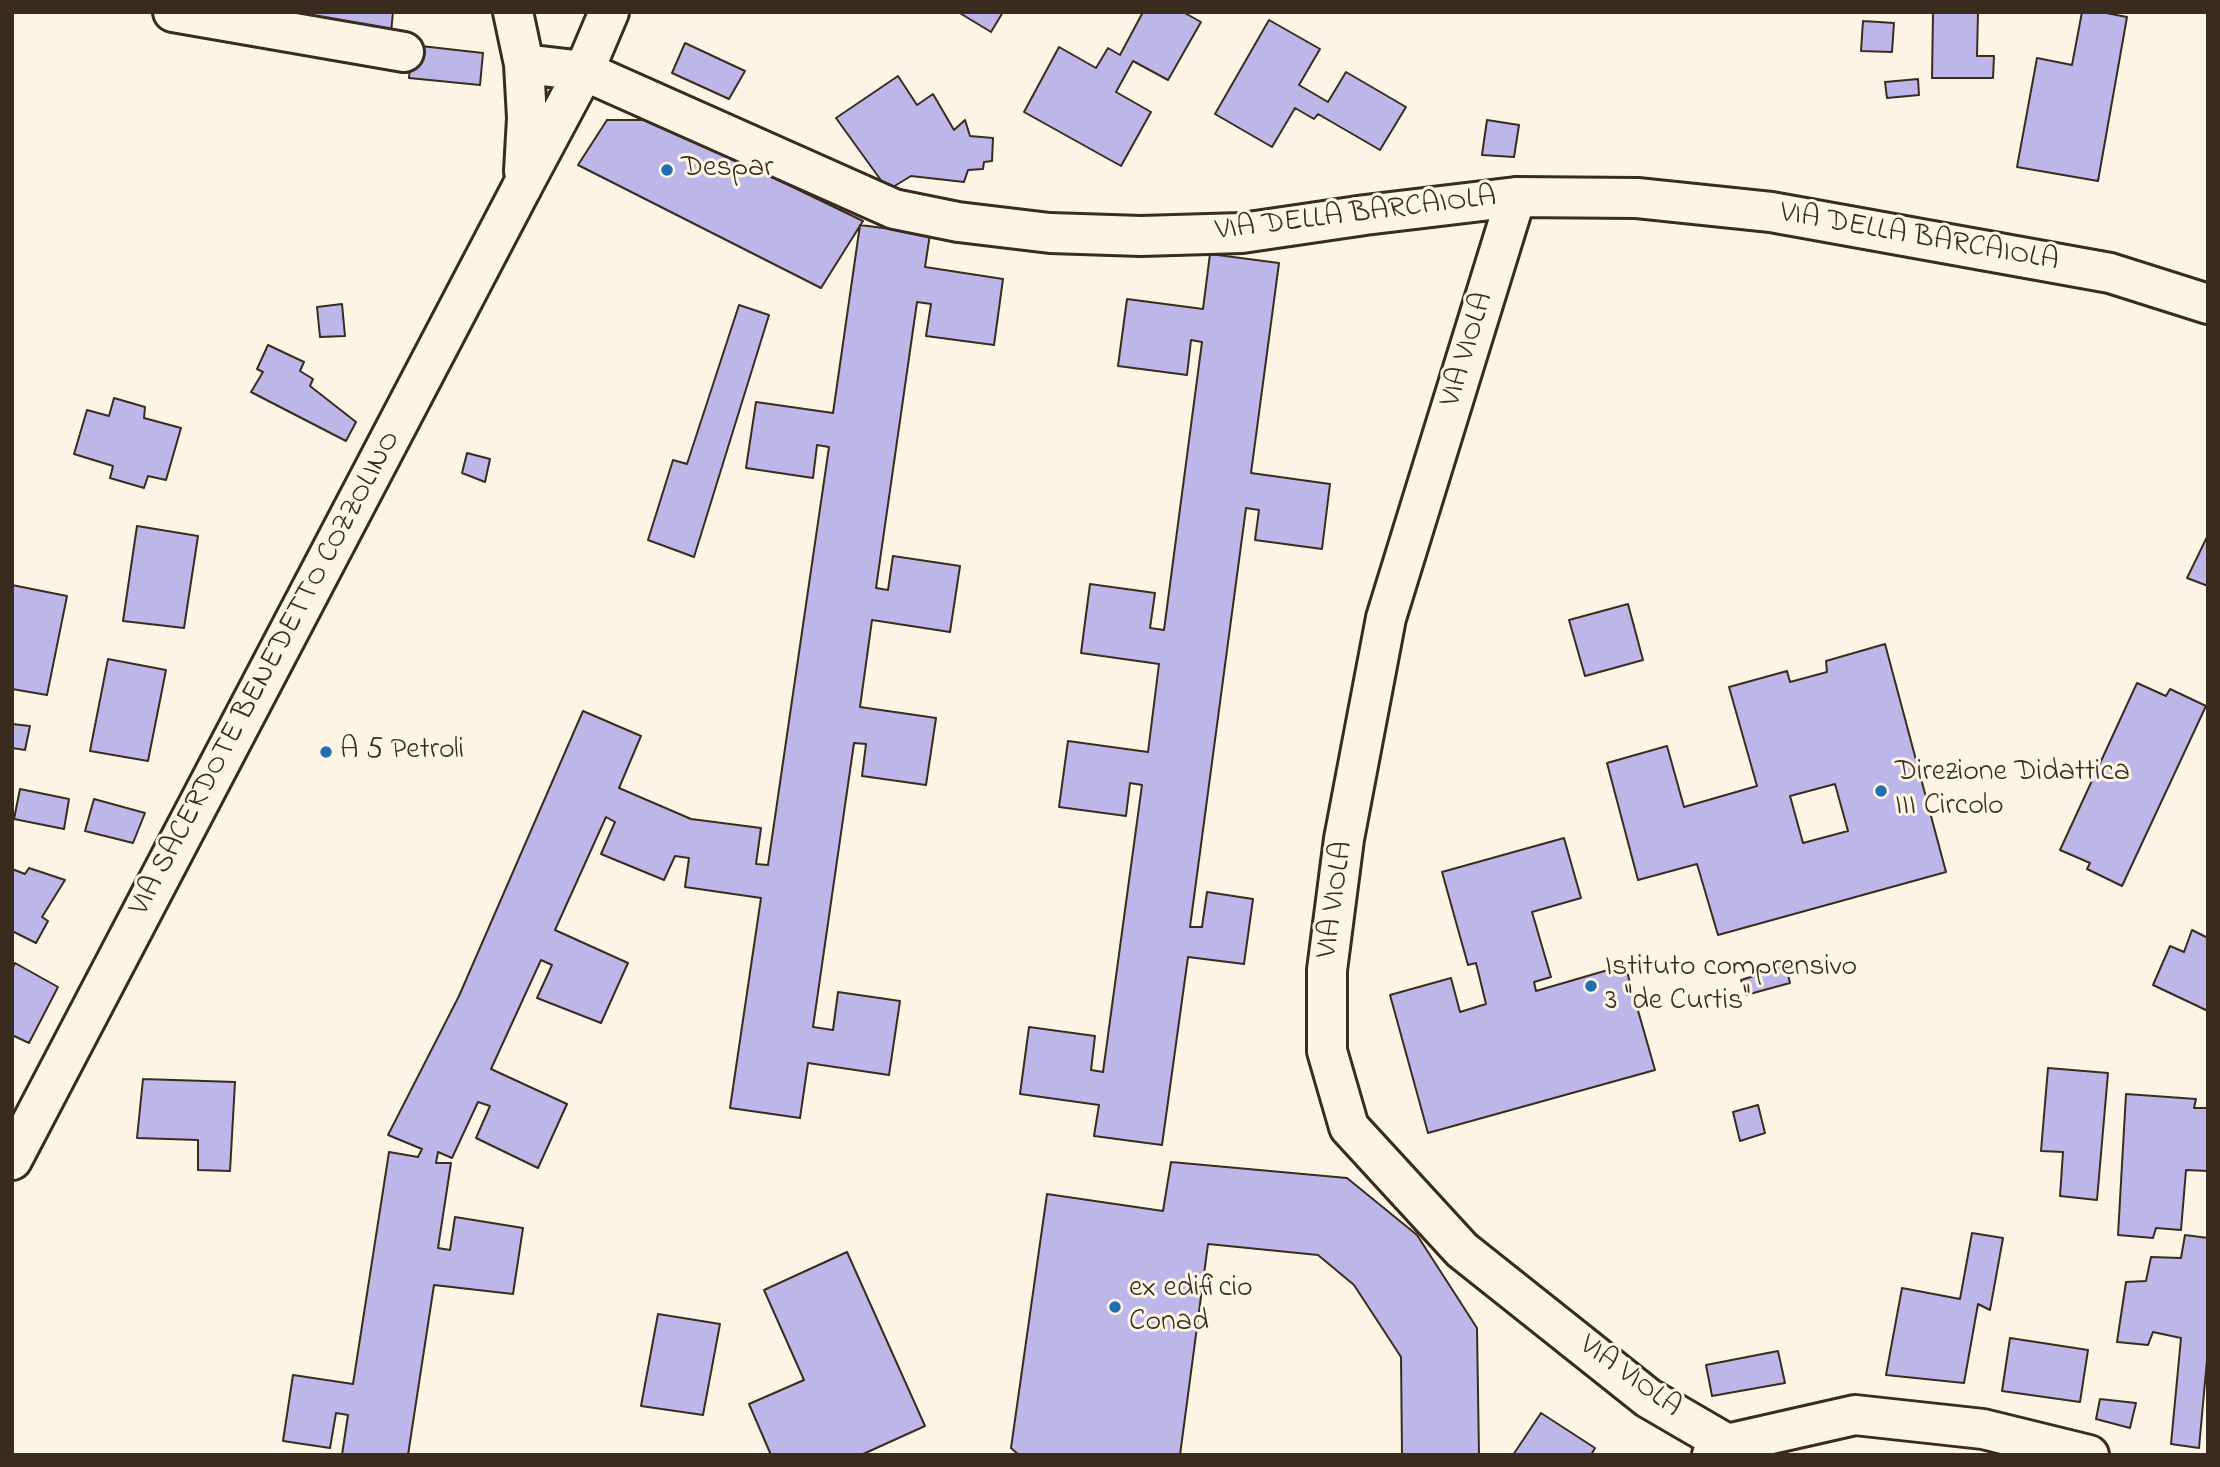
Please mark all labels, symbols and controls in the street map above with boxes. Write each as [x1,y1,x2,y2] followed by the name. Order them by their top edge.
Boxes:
[681,152,774,188] place label: Despar
[659,162,675,178] marker: Despar
[1214,181,1498,251] street label: VIA DELLA BARCAIOLA
[1777,197,2061,281] street label: VIA DELLA BARCAIOLA
[1435,289,1503,411] street label: VIA VIOLA
[123,425,411,923] street label: VIA SACERDOTE BENEDETTO COZZOLINO
[340,734,464,770] place label: A 5 Petroli
[318,744,334,760] marker: A 5 Petroli
[1895,756,2130,826] place label: Direzione Didattica III Circolo
[1873,783,1889,799] marker: Direzione Didattica III Circolo
[1311,839,1363,961] street label: VIA VIOLA
[1605,951,1857,1021] place label: Istituto comprensivo 3 "de Curtis"
[1583,978,1599,994] marker: Istituto comprensivo 3 "de Curtis"
[1129,1272,1253,1342] place label: ex edificio Conad
[1107,1299,1123,1315] marker: ex edificio Conad
[1571,1329,1687,1427] street label: VIA VIOLA

